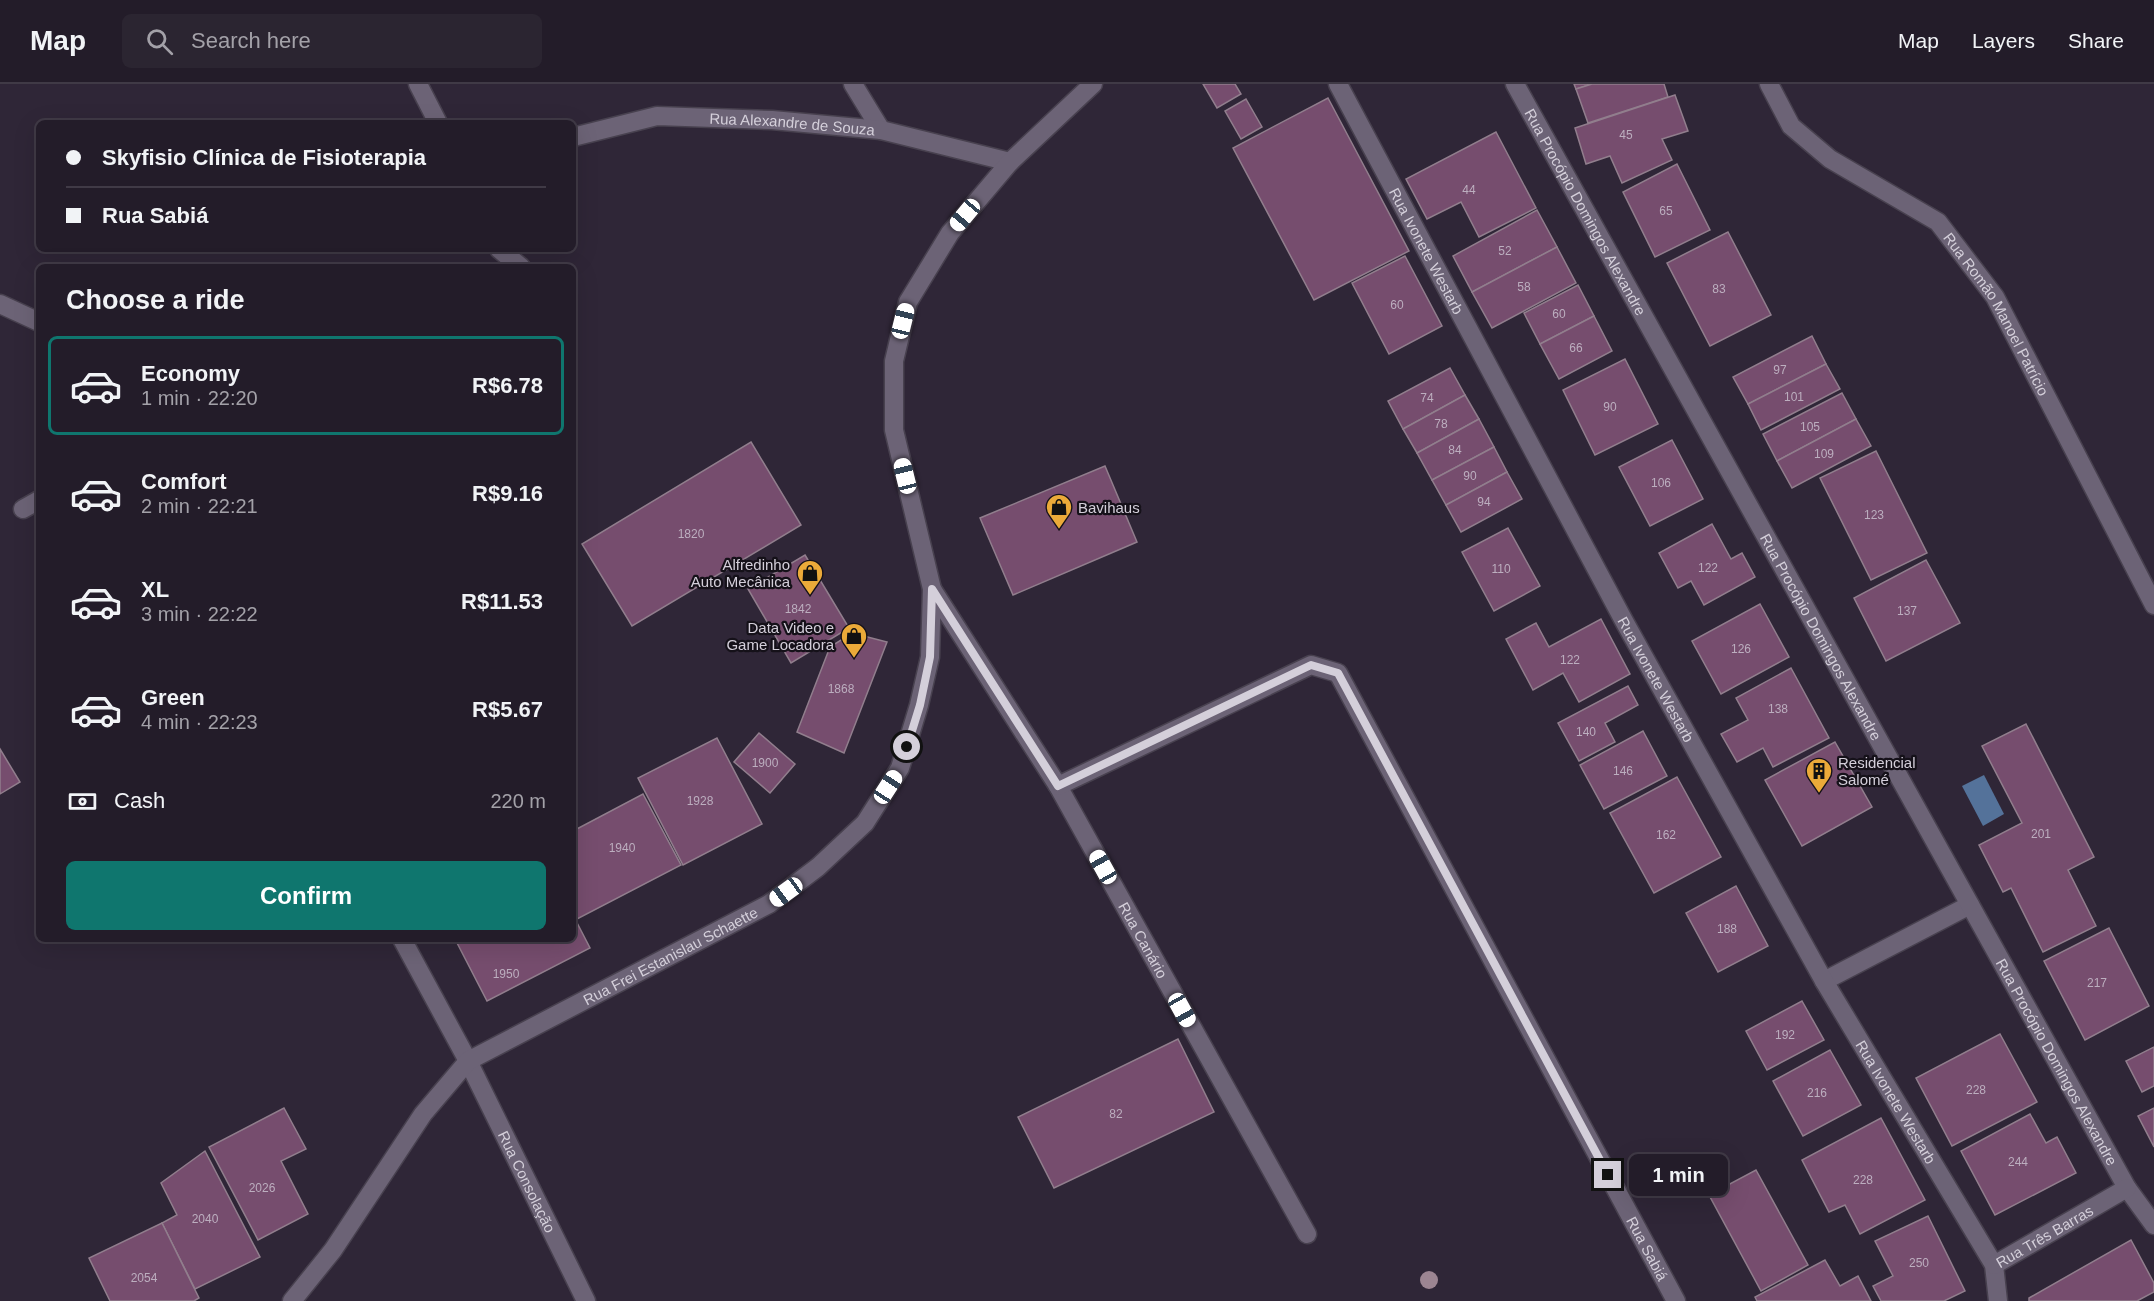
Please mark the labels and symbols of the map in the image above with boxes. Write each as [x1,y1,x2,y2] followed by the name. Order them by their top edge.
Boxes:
[1522,105,1650,318] street label: Rua Procópio Domingos Alexandre
[709,109,876,138] street label: Rua Alexandre de Souza
[1619,128,1633,142] house number: 45
[1462,183,1476,197] house number: 44
[1386,185,1467,317] street label: Rua Ivonete Westarb
[947,195,983,235] car
[1659,204,1673,218] house number: 65
[1940,229,2053,398] street label: Rua Romão Manoel Patrício
[1498,244,1512,258] house number: 52
[1517,280,1531,294] house number: 58
[1712,282,1726,296] house number: 83
[1390,298,1404,312] house number: 60
[890,301,916,341] car
[1552,307,1566,321] house number: 60
[1569,341,1583,355] house number: 66
[1773,363,1787,377] house number: 97
[1784,390,1804,404] house number: 101
[1420,391,1434,405] house number: 74
[1603,400,1617,414] house number: 90
[1434,417,1448,431] house number: 78
[1800,420,1820,434] house number: 105
[1448,443,1462,457] house number: 84
[1814,447,1834,461] house number: 109
[892,456,918,496] car
[1463,469,1477,483] house number: 90
[1651,476,1671,490] house number: 106
[1044,492,1074,530] shop icon: Bavihaus
[1477,495,1491,509] house number: 94
[1078,499,1140,516] place label: Bavihaus
[1864,508,1884,522] house number: 123
[678,527,705,541] house number: 1820
[1757,530,1885,743] street label: Rua Procópio Domingos Alexandre
[691,556,791,590] place label: Alfredinho Auto Mecânica
[795,558,825,596] shop icon: Alfredinho Auto Mecânica
[1698,561,1718,575] house number: 122
[1491,562,1511,576] house number: 110
[785,602,812,616] house number: 1842
[1897,604,1917,618] house number: 137
[1615,614,1698,745] street label: Rua Ivonete Westarb
[726,619,835,653] place label: Data Video e Game Locadora
[839,621,869,659] shop icon: Data Video e Game Locadora
[1731,642,1751,656] house number: 126
[1560,653,1580,667] house number: 122
[828,682,855,696] house number: 1868
[1768,702,1788,716] house number: 138
[1576,725,1596,739] house number: 140
[893,733,920,760] route start
[1838,754,1916,788] place label: Residencial Salomé
[752,756,779,770] house number: 1900
[1804,756,1834,794] building icon: Residencial Salomé
[1613,764,1633,778] house number: 146
[871,767,905,807] car
[687,794,714,808] house number: 1928
[2031,827,2051,841] house number: 201
[1656,828,1676,842] house number: 162
[609,841,636,855] house number: 1940
[1086,847,1120,887] car
[766,874,806,910] car
[1116,899,1171,981] street label: Rua Canário
[580,903,760,1008] street label: Rua Frei Estanislau Schaette
[1717,922,1737,936] house number: 188
[1993,956,2121,1168] street label: Rua Procópio Domingos Alexandre
[493,967,520,981] house number: 1950
[2087,976,2107,990] house number: 217
[1165,990,1199,1030] car
[1775,1028,1795,1042] house number: 192
[1853,1037,1940,1167] street label: Rua Ivonete Westarb
[1966,1083,1986,1097] house number: 228
[1807,1086,1827,1100] house number: 216
[1109,1107,1123,1121] house number: 82
[495,1128,559,1235] street label: Rua Consolação
[1629,1154,1728,1196] callout: 1 min
[2008,1155,2028,1169] house number: 244
[1594,1161,1621,1188] route end
[1853,1173,1873,1187] house number: 228
[249,1181,276,1195] house number: 2026
[1993,1201,2096,1271] street label: Rua Três Barras
[192,1212,219,1226] house number: 2040
[1624,1213,1672,1284] street label: Rua Sabiá
[1909,1256,1929,1270] house number: 250
[131,1271,158,1285] house number: 2054

